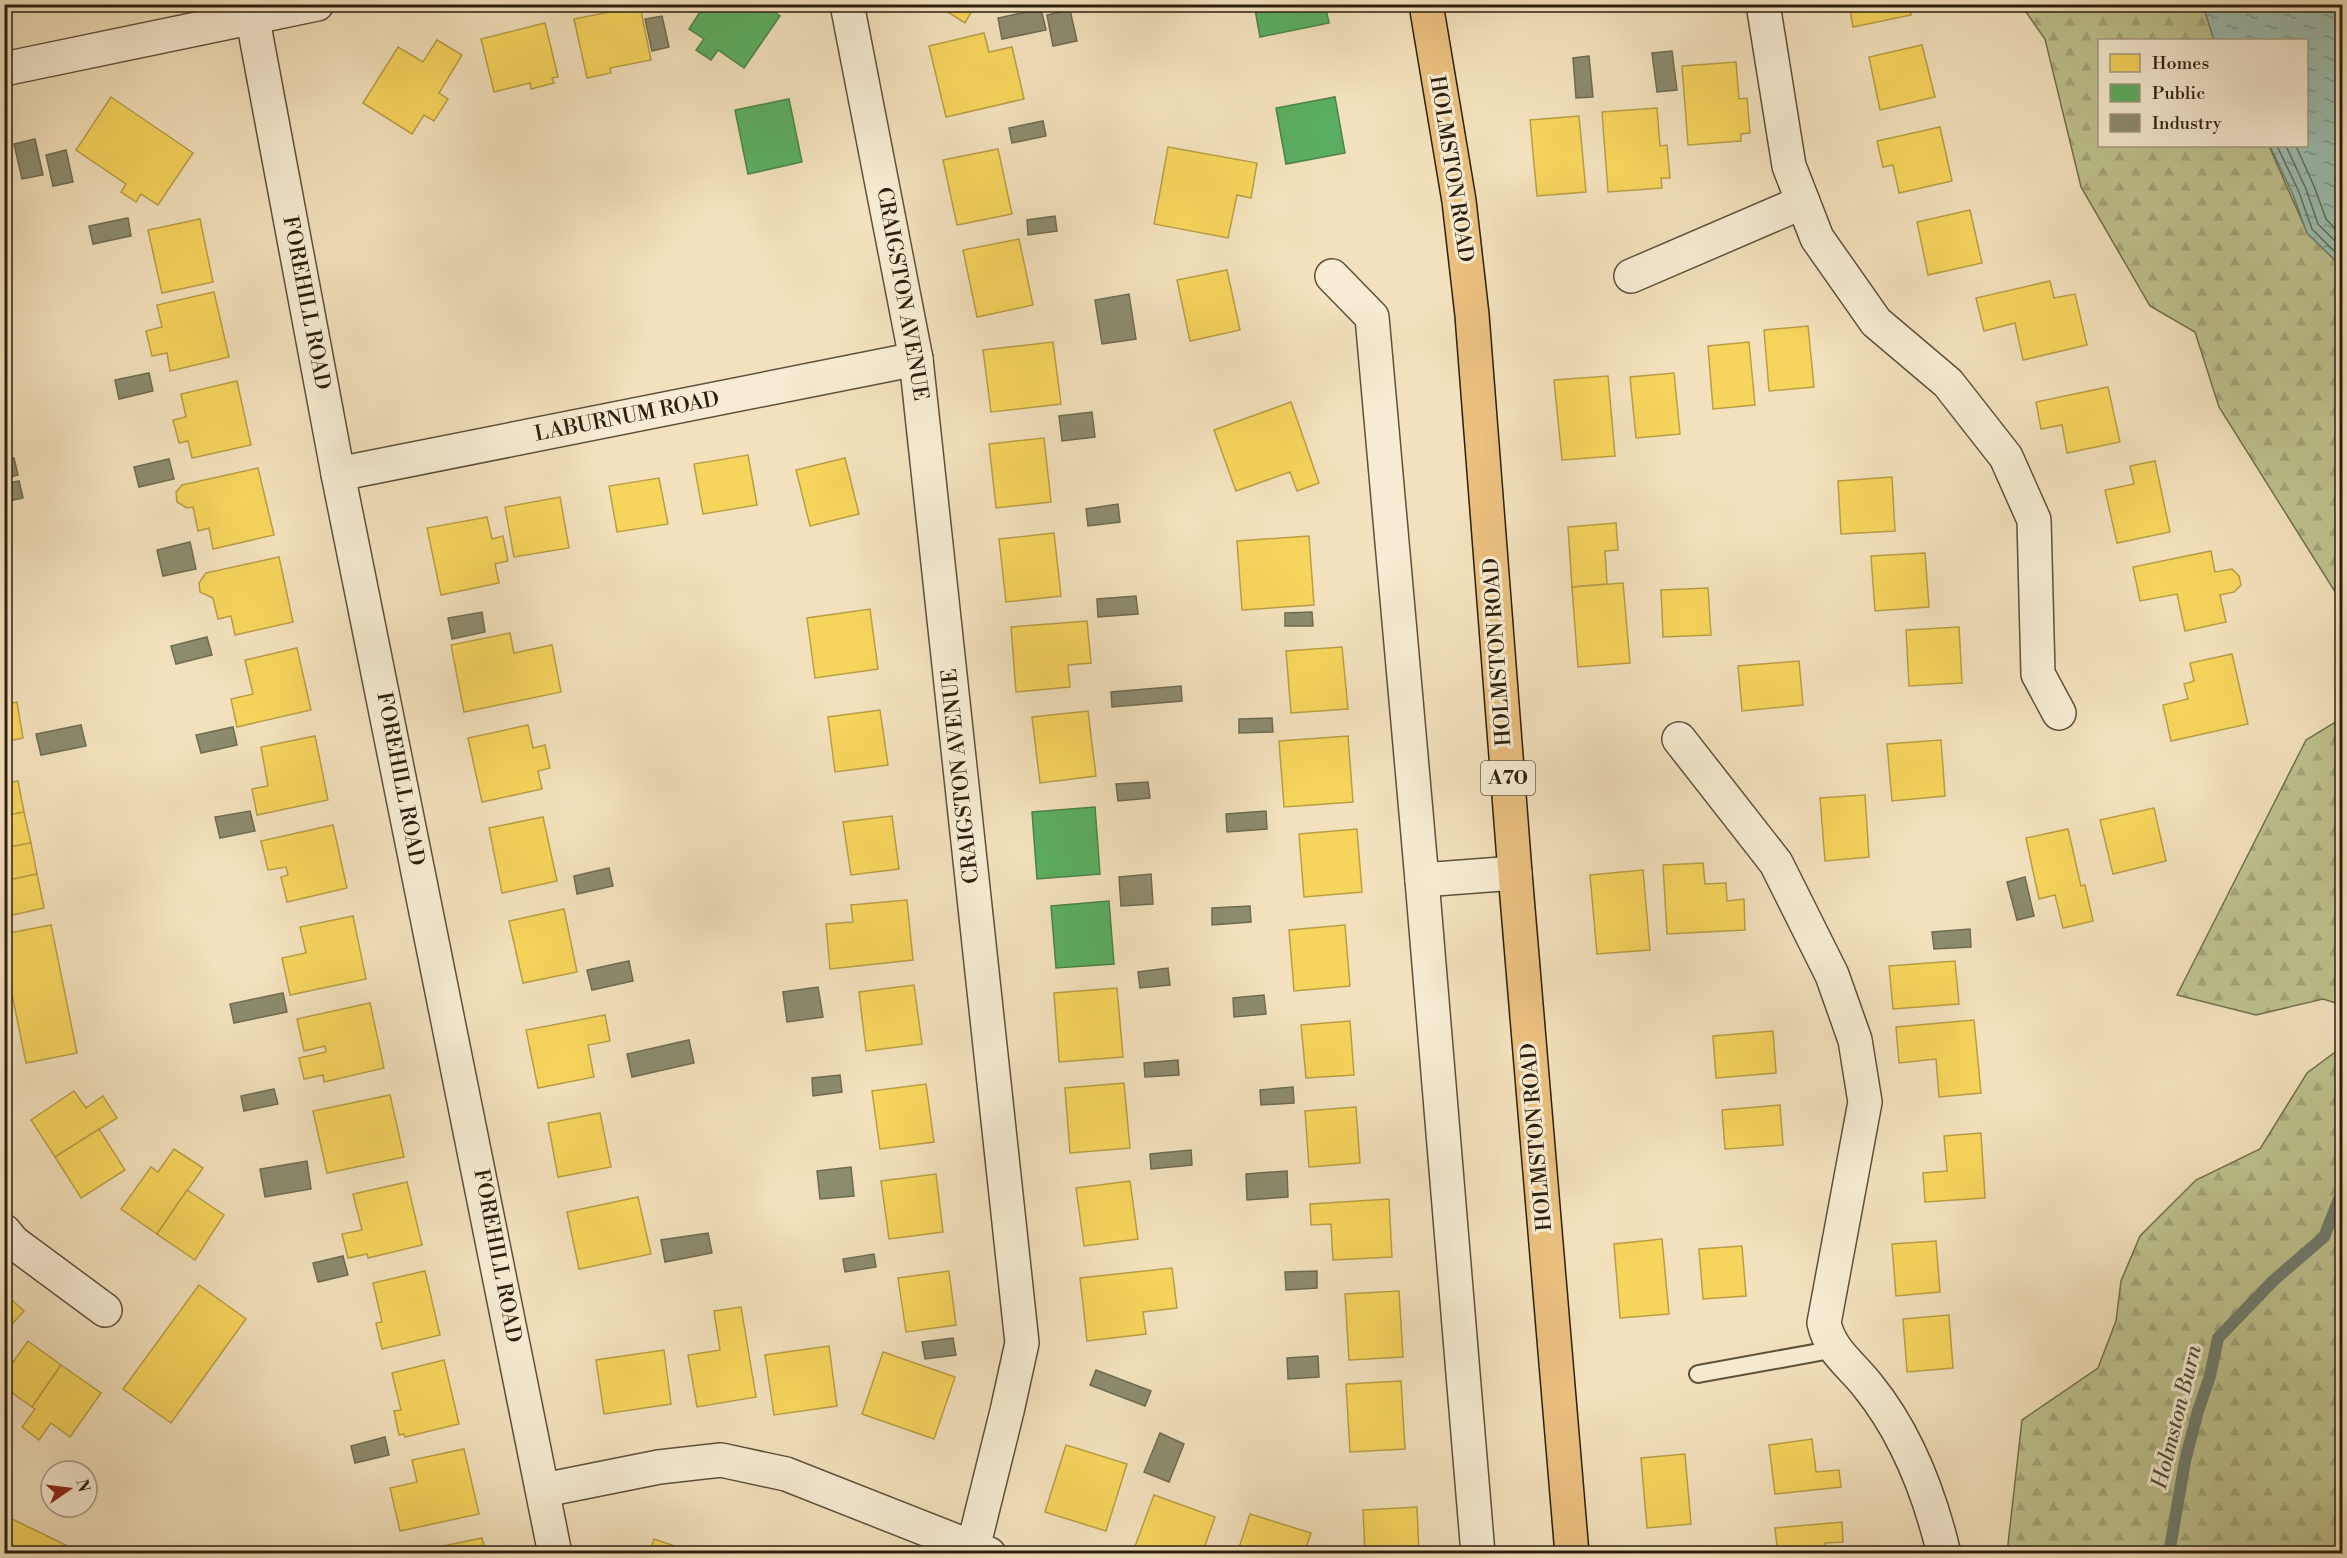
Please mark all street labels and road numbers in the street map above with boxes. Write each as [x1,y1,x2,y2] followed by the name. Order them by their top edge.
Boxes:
[1423,74,1479,264] street label: HOLMSTON ROAD
[870,185,934,403] street label: CRAIGSTON AVENUE
[276,214,336,392] street label: FOREHILL ROAD
[532,386,722,448] street label: LABURNUM ROAD
[1478,557,1518,747] street label: HOLMSTON ROAD
[937,667,985,885] street label: CRAIGSTON AVENUE
[370,690,430,868] street label: FOREHILL ROAD
[1481,761,1535,795] road number: A70
[1516,1042,1558,1232] street label: HOLMSTON ROAD
[467,1167,527,1345] street label: FOREHILL ROAD

